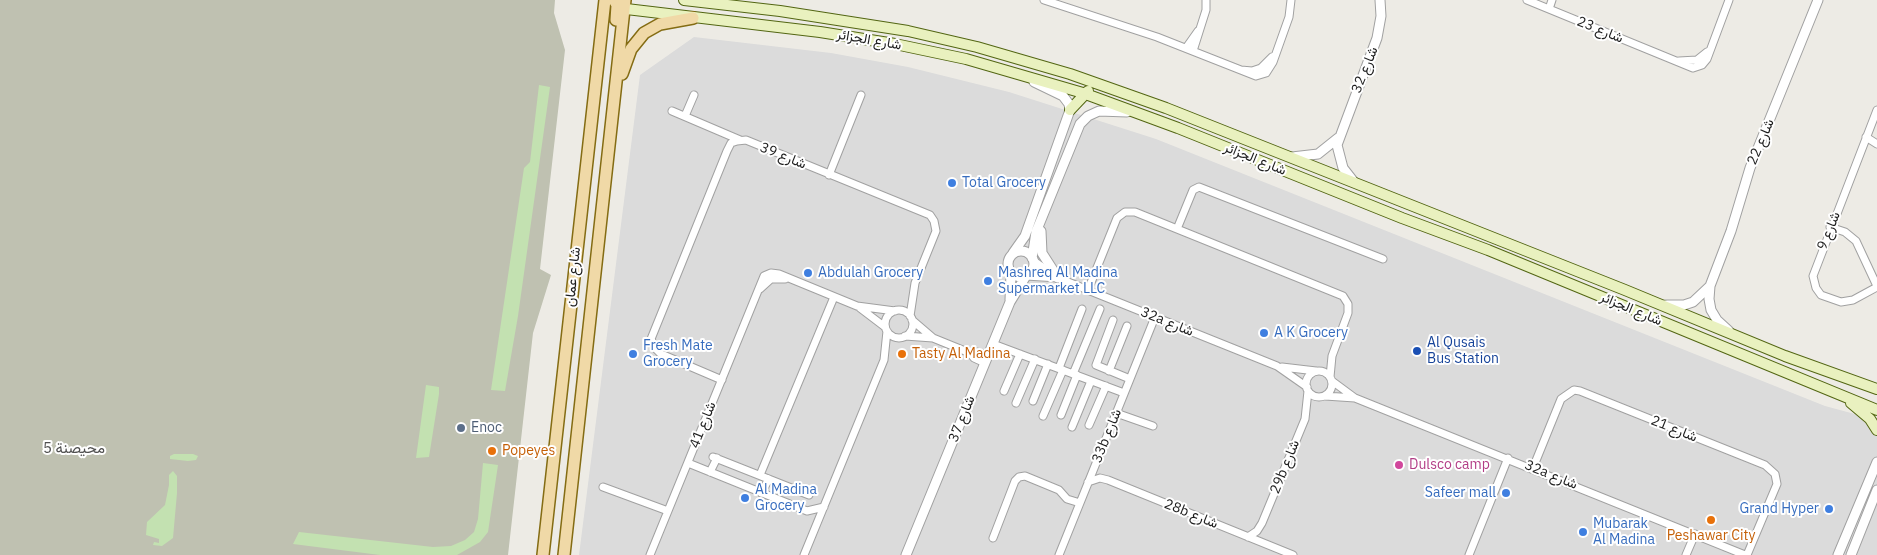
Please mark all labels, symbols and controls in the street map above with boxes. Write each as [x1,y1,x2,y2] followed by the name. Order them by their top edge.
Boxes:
[1574,13,1626,47] street label: شارع 23
[835,26,903,54] street label: شارع الجزائر
[1348,44,1382,96] street label: شارع 32
[1744,117,1778,167] street label: شارع 22
[757,139,809,173] street label: شارع 39
[1221,139,1289,179] street label: شارع الجزائر
[962,175,1046,191] place label: Total Grocery
[946,177,958,189] marker: Total Grocery
[1814,209,1844,253] street label: شارع 9
[562,246,584,308] street label: شارع عمان
[818,265,923,281] place label: Abdulah Grocery
[998,265,1118,298] place label: Mashreq Al Madina Supermarket LLC
[802,267,814,279] marker: Abdulah Grocery
[982,275,994,287] marker: Mashreq Al Madina Supermarket LLC
[1597,288,1665,330] street label: شارع الجزائر
[1138,304,1196,340] street label: 32a شارع
[1274,325,1348,341] place label: A K Grocery
[1258,327,1270,339] marker: A K Grocery
[1427,335,1499,368] place label: Al Qusais Bus Station
[643,338,713,371] place label: Fresh Mate Grocery
[1411,345,1423,357] marker: Al Qusais Bus Station
[912,346,1010,362] place label: Tasty Al Madina
[627,348,639,360] marker: Fresh Mate Grocery
[896,348,908,360] marker: Tasty Al Madina
[945,393,979,445] street label: شارع 37
[686,399,720,451] street label: شارع 41
[1089,407,1125,465] street label: 33b شارع
[1648,412,1700,446] street label: شارع 21
[471,420,502,436] place label: Enoc
[455,422,467,434] marker: Enoc
[1267,438,1303,496] street label: 29b شارع
[43,440,105,458] district label: محيصنة 5
[502,443,555,459] place label: Popeyes
[486,445,498,457] marker: Popeyes
[1409,457,1490,473] place label: Dulsco camp
[1522,457,1580,493] street label: 32a شارع
[1393,459,1405,471] marker: Dulsco camp
[755,482,817,514] place label: Al Madina Grocery
[1425,485,1496,501] place label: Safeer mall
[1500,487,1512,499] marker: Safeer mall
[739,492,751,504] marker: Al Madina Grocery
[1162,496,1220,532] street label: 28b شارع
[1740,501,1819,517] place label: Grand Hyper
[1823,503,1835,515] marker: Grand Hyper
[1705,514,1717,526] marker: Peshawar City
[1593,516,1655,548] place label: Mubarak Al Madina
[1577,526,1589,538] marker: Mubarak Al Madina
[1667,528,1755,544] place label: Peshawar City

